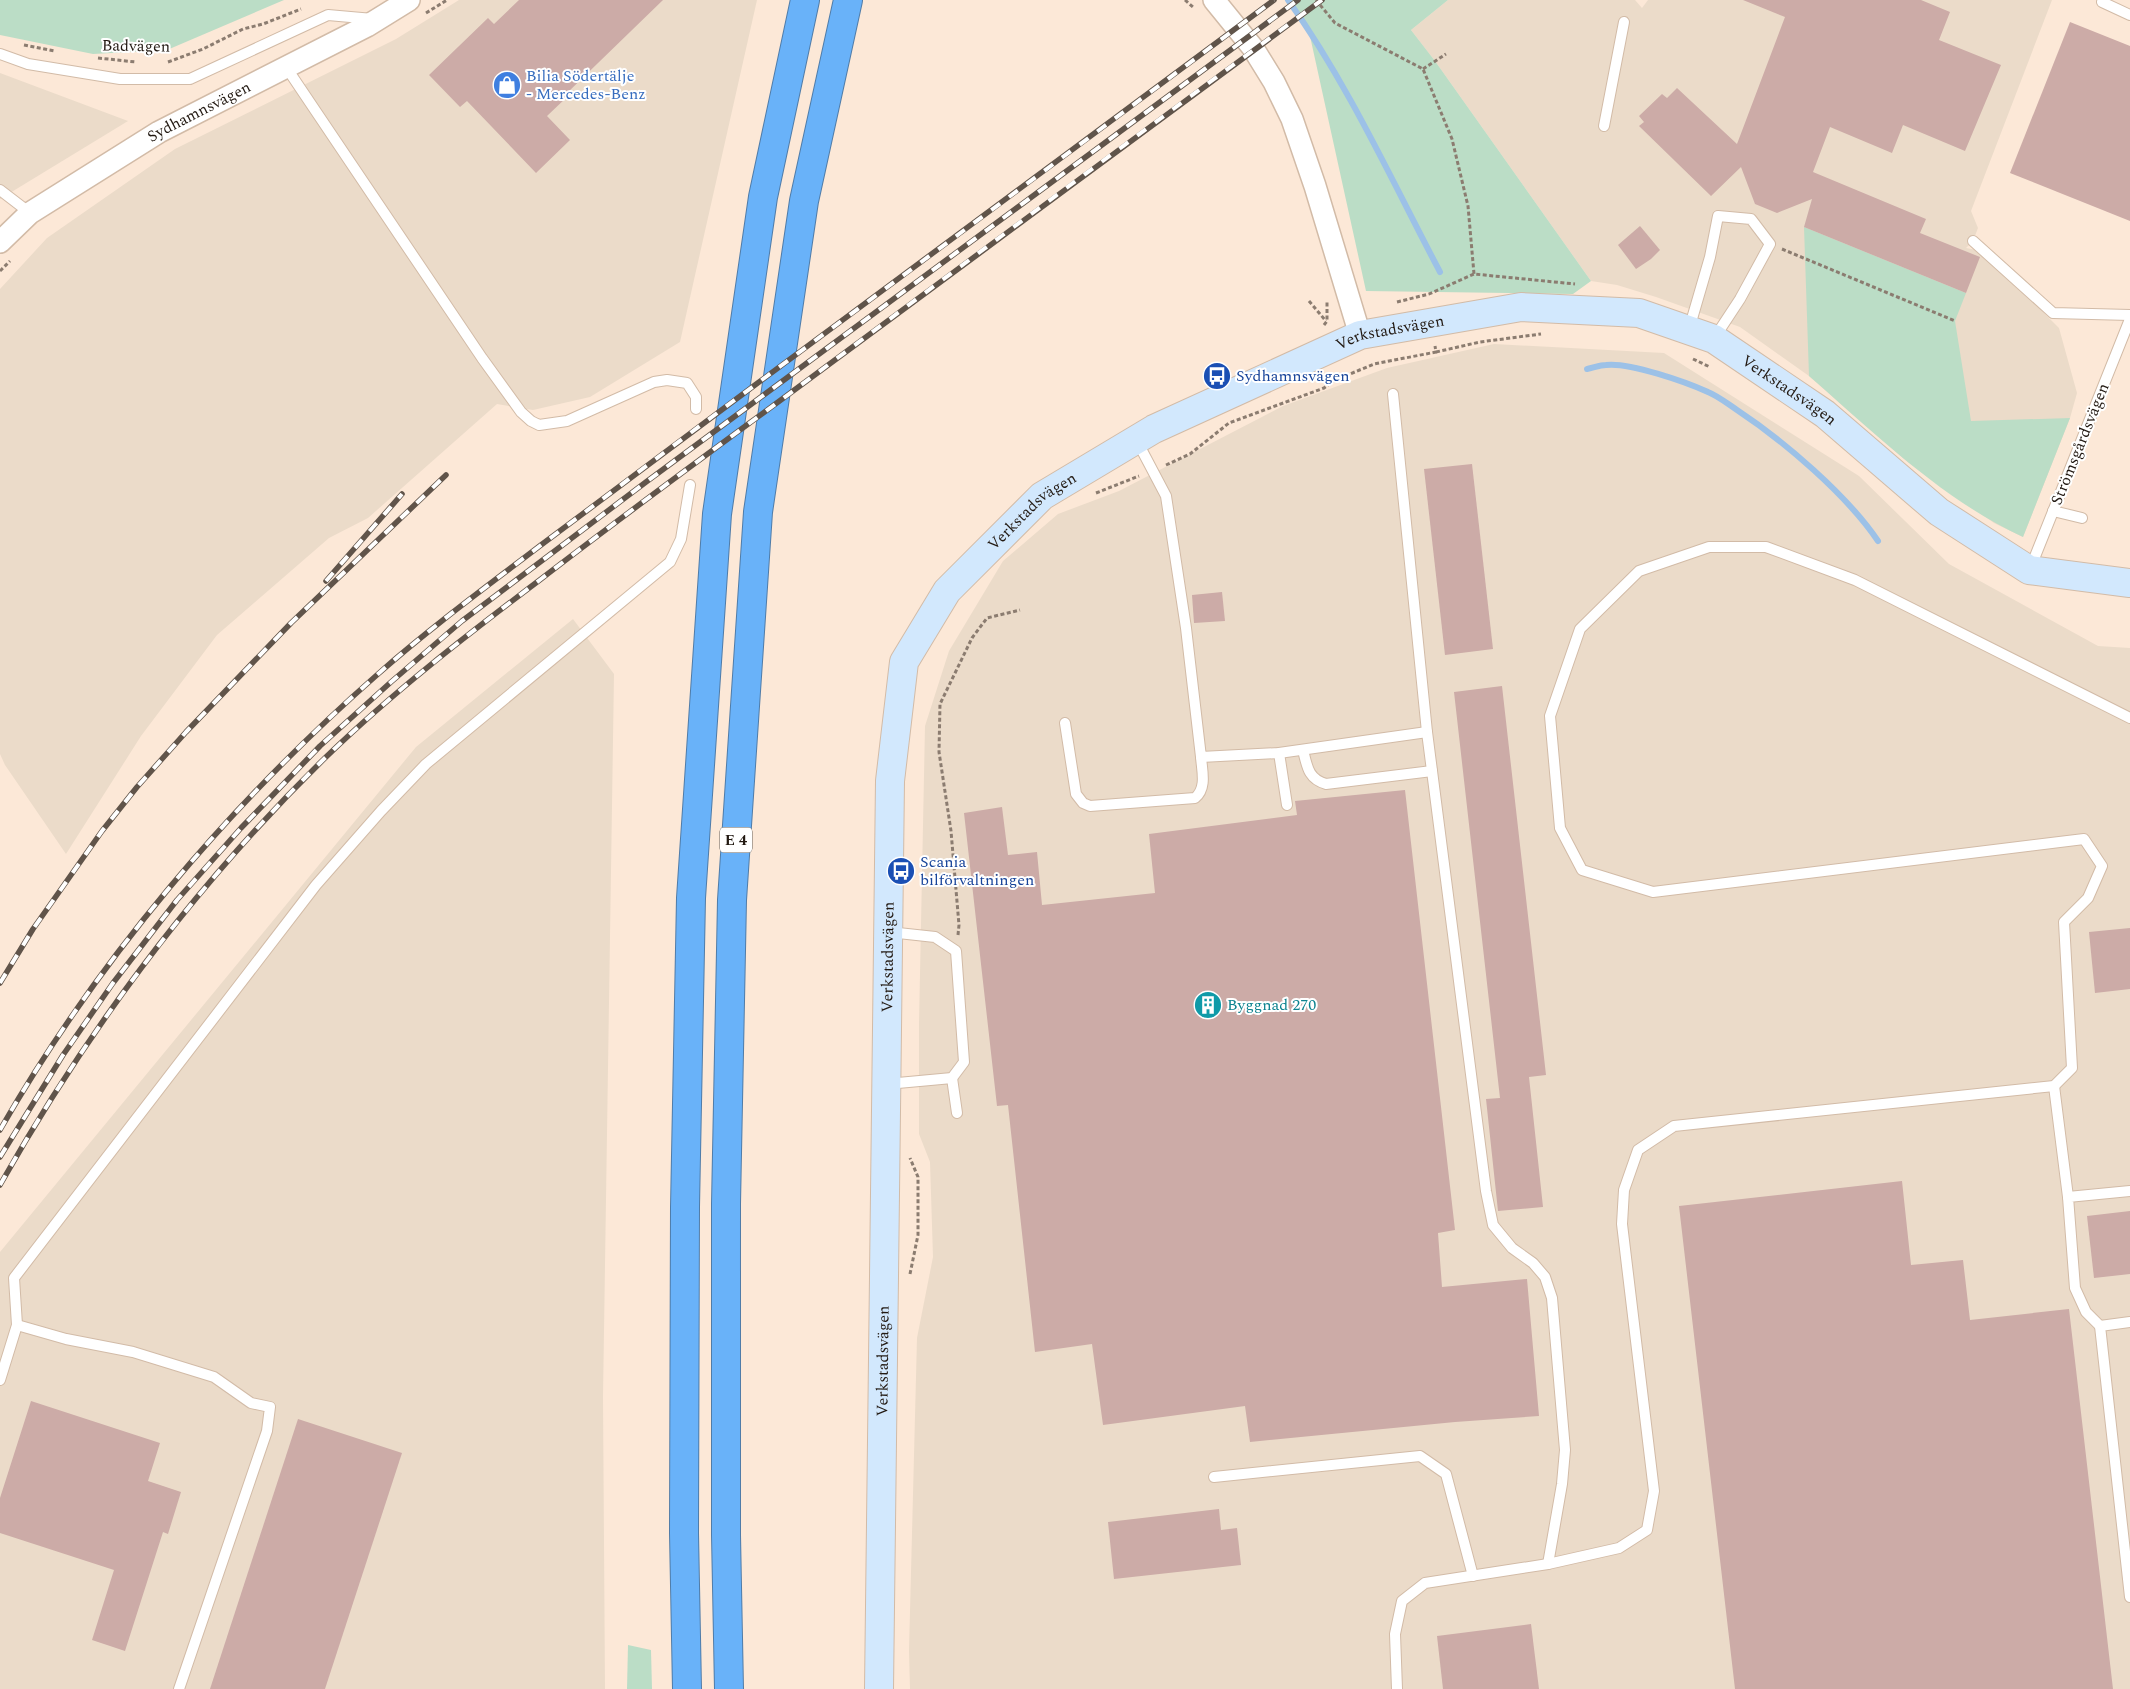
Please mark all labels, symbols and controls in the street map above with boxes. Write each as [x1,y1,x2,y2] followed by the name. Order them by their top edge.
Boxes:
[102,33,170,59] street label: Badvägen
[526,64,646,106] place label: Bilia Södertälje - Mercedes-Benz
[492,70,522,100] shop icon: Bilia Södertälje - Mercedes-Benz
[143,75,255,148] street label: Sydhamnsvägen
[1332,309,1446,357] street label: Verkstadsvägen
[1737,349,1842,431] street label: Verkstadsvägen
[1202,361,1232,391] bus stop icon: Sydhamnsvägen
[1236,364,1350,388] place label: Sydhamnsvägen
[2045,379,2115,509] street label: Strömsgårdsvägen
[982,466,1081,556] street label: Verkstadsvägen
[720,828,752,852] road number: E 4
[920,850,1034,892] place label: Scania bilförvaltningen
[886,856,916,886] bus stop icon: Scania bilförvaltningen
[875,901,901,1013] street label: Verkstadsvägen
[1193,990,1223,1020] building icon: Byggnad 270
[1227,993,1316,1017] place label: Byggnad 270
[870,1305,896,1417] street label: Verkstadsvägen

